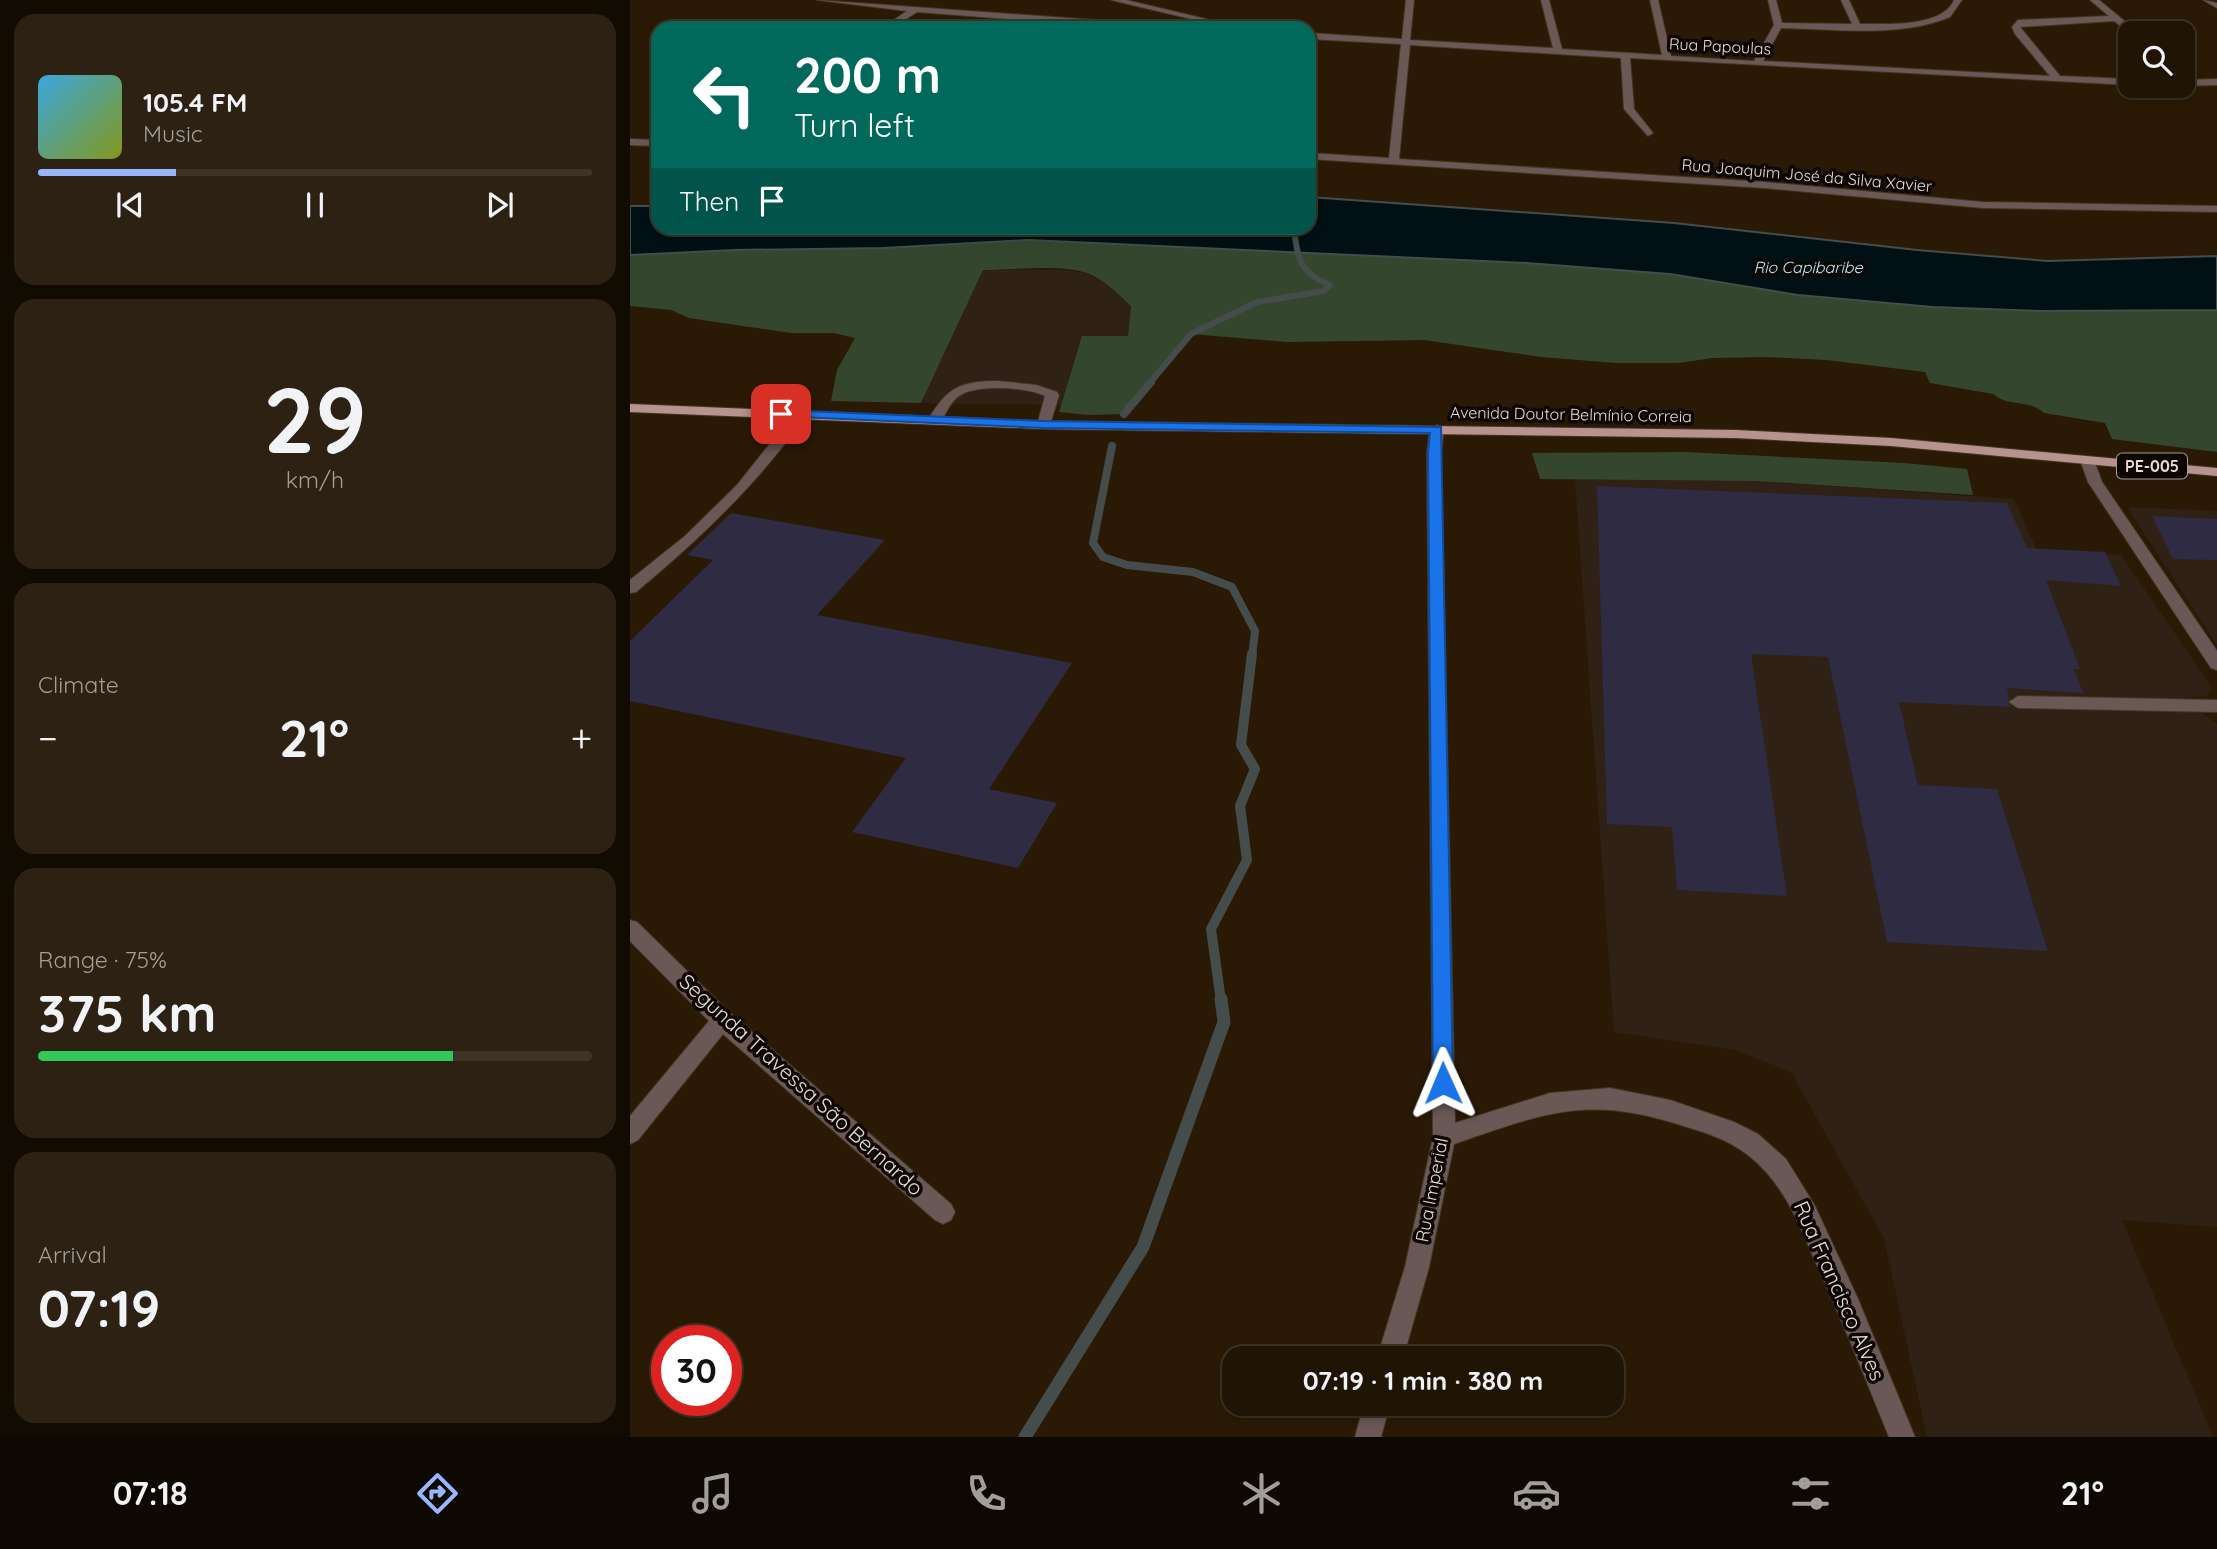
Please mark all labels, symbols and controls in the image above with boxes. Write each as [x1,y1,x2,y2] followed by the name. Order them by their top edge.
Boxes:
[2118,21,2195,98] map controls
[2118,21,2195,98] button: search
[1668,33,1772,59] street label: Rua Papoulas
[794,44,941,105] text: 200 m
[679,49,770,140] icon: left
[143,86,247,119] text: 105.4 FM
[794,105,915,145] text: Turn left
[143,119,203,148] text: Music
[1681,154,1933,196] street label: Rua Joaquim José da Silva Xavier
[753,182,791,220] icon: arrive
[679,185,739,218] text: Then
[111,186,149,224] icon: previous
[296,186,334,224] icon: pause
[481,186,519,224] icon: next
[1753,257,1864,277] water label: Rio Capibaribe
[263,362,367,476] text: 29
[751,384,811,444] pin
[762,395,800,433] icon: arrive
[1450,402,1692,426] street label: Avenida Doutor Belmínio Correia
[2117,453,2187,478] road number: PE-005
[286,465,344,494] text: km/h
[38,670,119,699] text: Climate
[279,705,349,770] text: 21°
[38,714,58,762] text: −
[571,714,592,762] text: +
[38,945,167,974] text: Range · 75%
[674,968,929,1201] street label: Segunda Travessa São Bernardo
[38,980,217,1045] text: 375 km
[1406,1046,1480,1120] position arrow
[1410,1136,1453,1244] street label: Rua Imperial
[1789,1197,1891,1384] street label: Rua Francisco Alves
[38,1240,107,1269] text: Arrival
[38,1275,160,1340] text: 07:19
[651,1325,742,1416] speed limit sign: 30
[1303,1364,1543,1397] text: 07:19 · 1 min · 380 m
[413,1469,462,1518] icon: directions
[688,1469,737,1518] icon: music
[962,1469,1011,1518] icon: phone
[1237,1469,1286,1518] icon: climate
[1512,1469,1561,1518] icon: car
[1786,1469,1835,1518] icon: filters
[113,1473,187,1513] text: 07:18
[2061,1473,2104,1513] text: 21°

